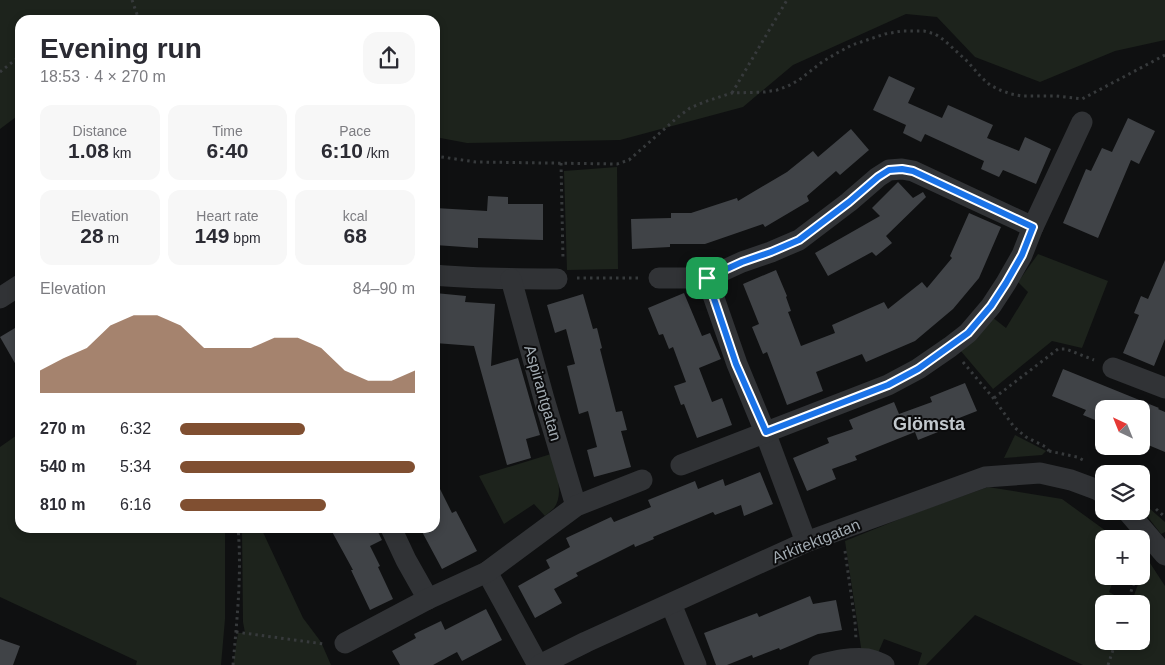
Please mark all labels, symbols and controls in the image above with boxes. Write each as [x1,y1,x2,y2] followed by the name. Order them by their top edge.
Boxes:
[363,32,415,84] button: share
[40,33,202,64] text: Evening run
[40,68,166,85] text: 18:53 · 4 × 270 m
[73,123,127,139] text: Distance
[212,123,243,139] text: Time
[339,123,371,139] text: Pace
[68,139,109,162] text: 1.08
[206,139,249,162] text: 6:40
[321,139,363,162] text: 6:10
[109,145,132,161] text: km
[363,145,389,161] text: /km
[71,208,129,224] text: Elevation
[196,208,259,224] text: Heart rate
[343,208,368,224] text: kcal
[80,224,104,247] text: 28
[194,224,229,247] text: 149
[343,224,367,247] text: 68
[104,230,119,246] text: m
[229,230,261,246] text: bpm
[686,257,728,299] pin
[693,264,721,292] icon: arrive
[40,280,106,297] text: Elevation
[353,280,415,297] text: 84–90 m
[521,343,565,443] street label: Aspirantgatan
[1095,400,1150,455] north arrow
[1095,400,1150,650] map controls
[893,414,966,434] district label: Glömsta
[40,420,85,437] text: 270 m
[120,420,151,437] text: 6:32
[40,458,85,475] text: 540 m
[120,458,151,475] text: 5:34
[1095,465,1150,520] button: layers
[40,496,85,513] text: 810 m
[120,496,151,513] text: 6:16
[770,516,862,566] street label: Arkitektgatan
[1095,530,1150,585] button: +
[1095,595,1150,650] button: −

